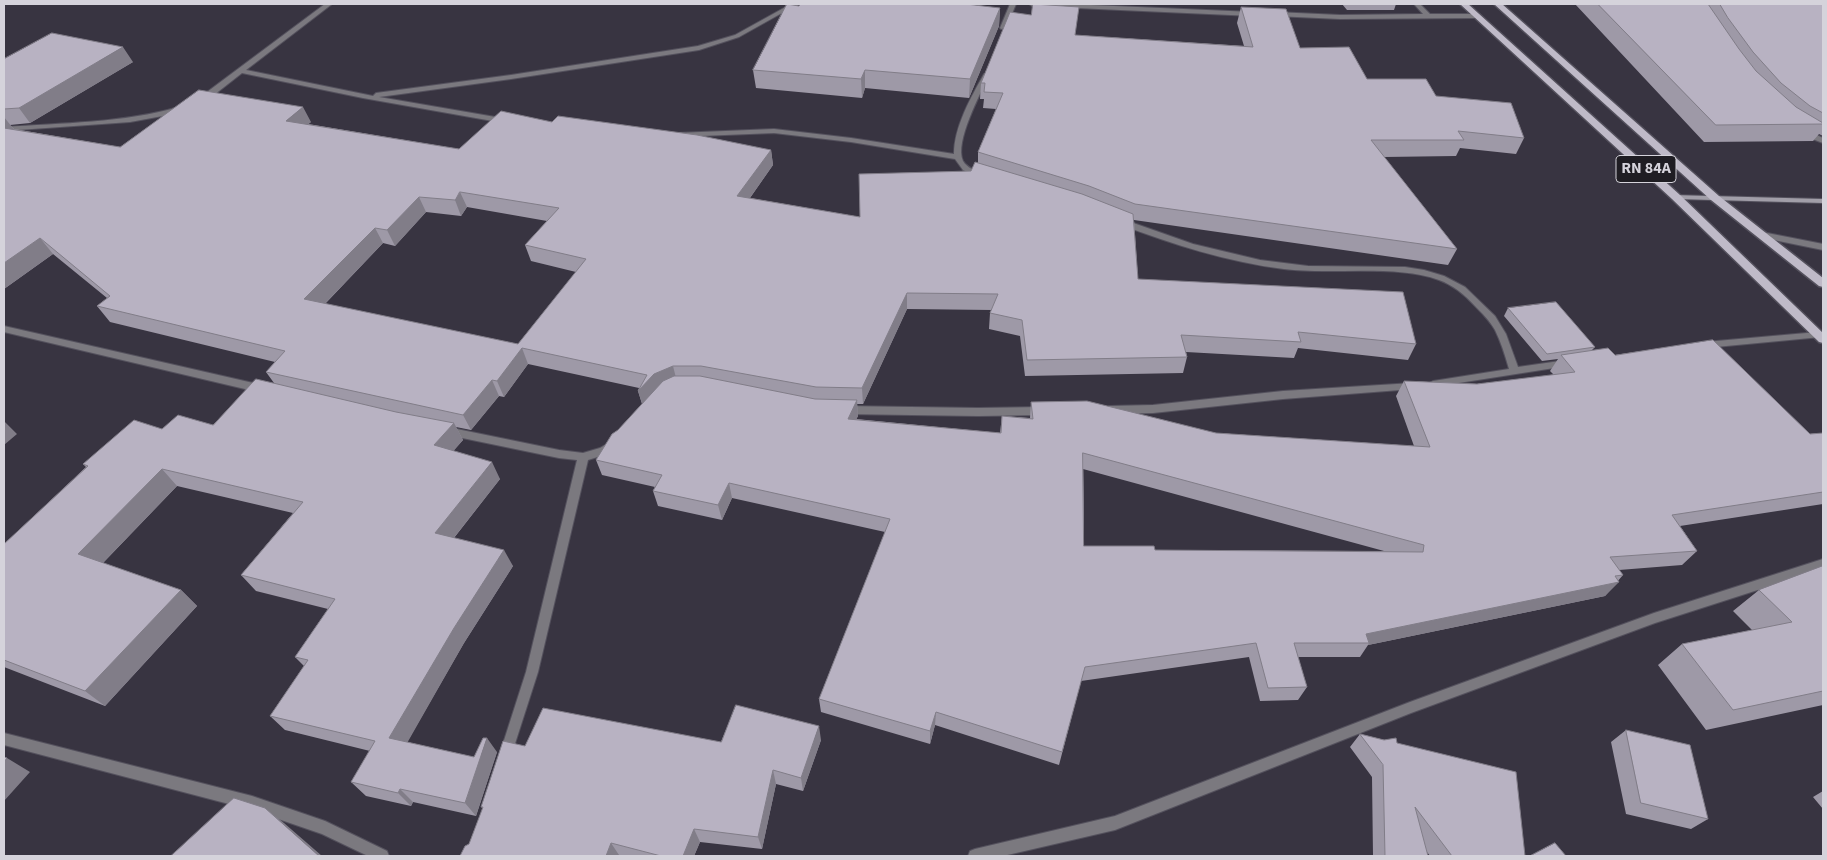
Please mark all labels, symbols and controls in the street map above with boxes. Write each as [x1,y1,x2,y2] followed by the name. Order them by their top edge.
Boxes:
[1616,156,1676,182] road number: RN 84A

